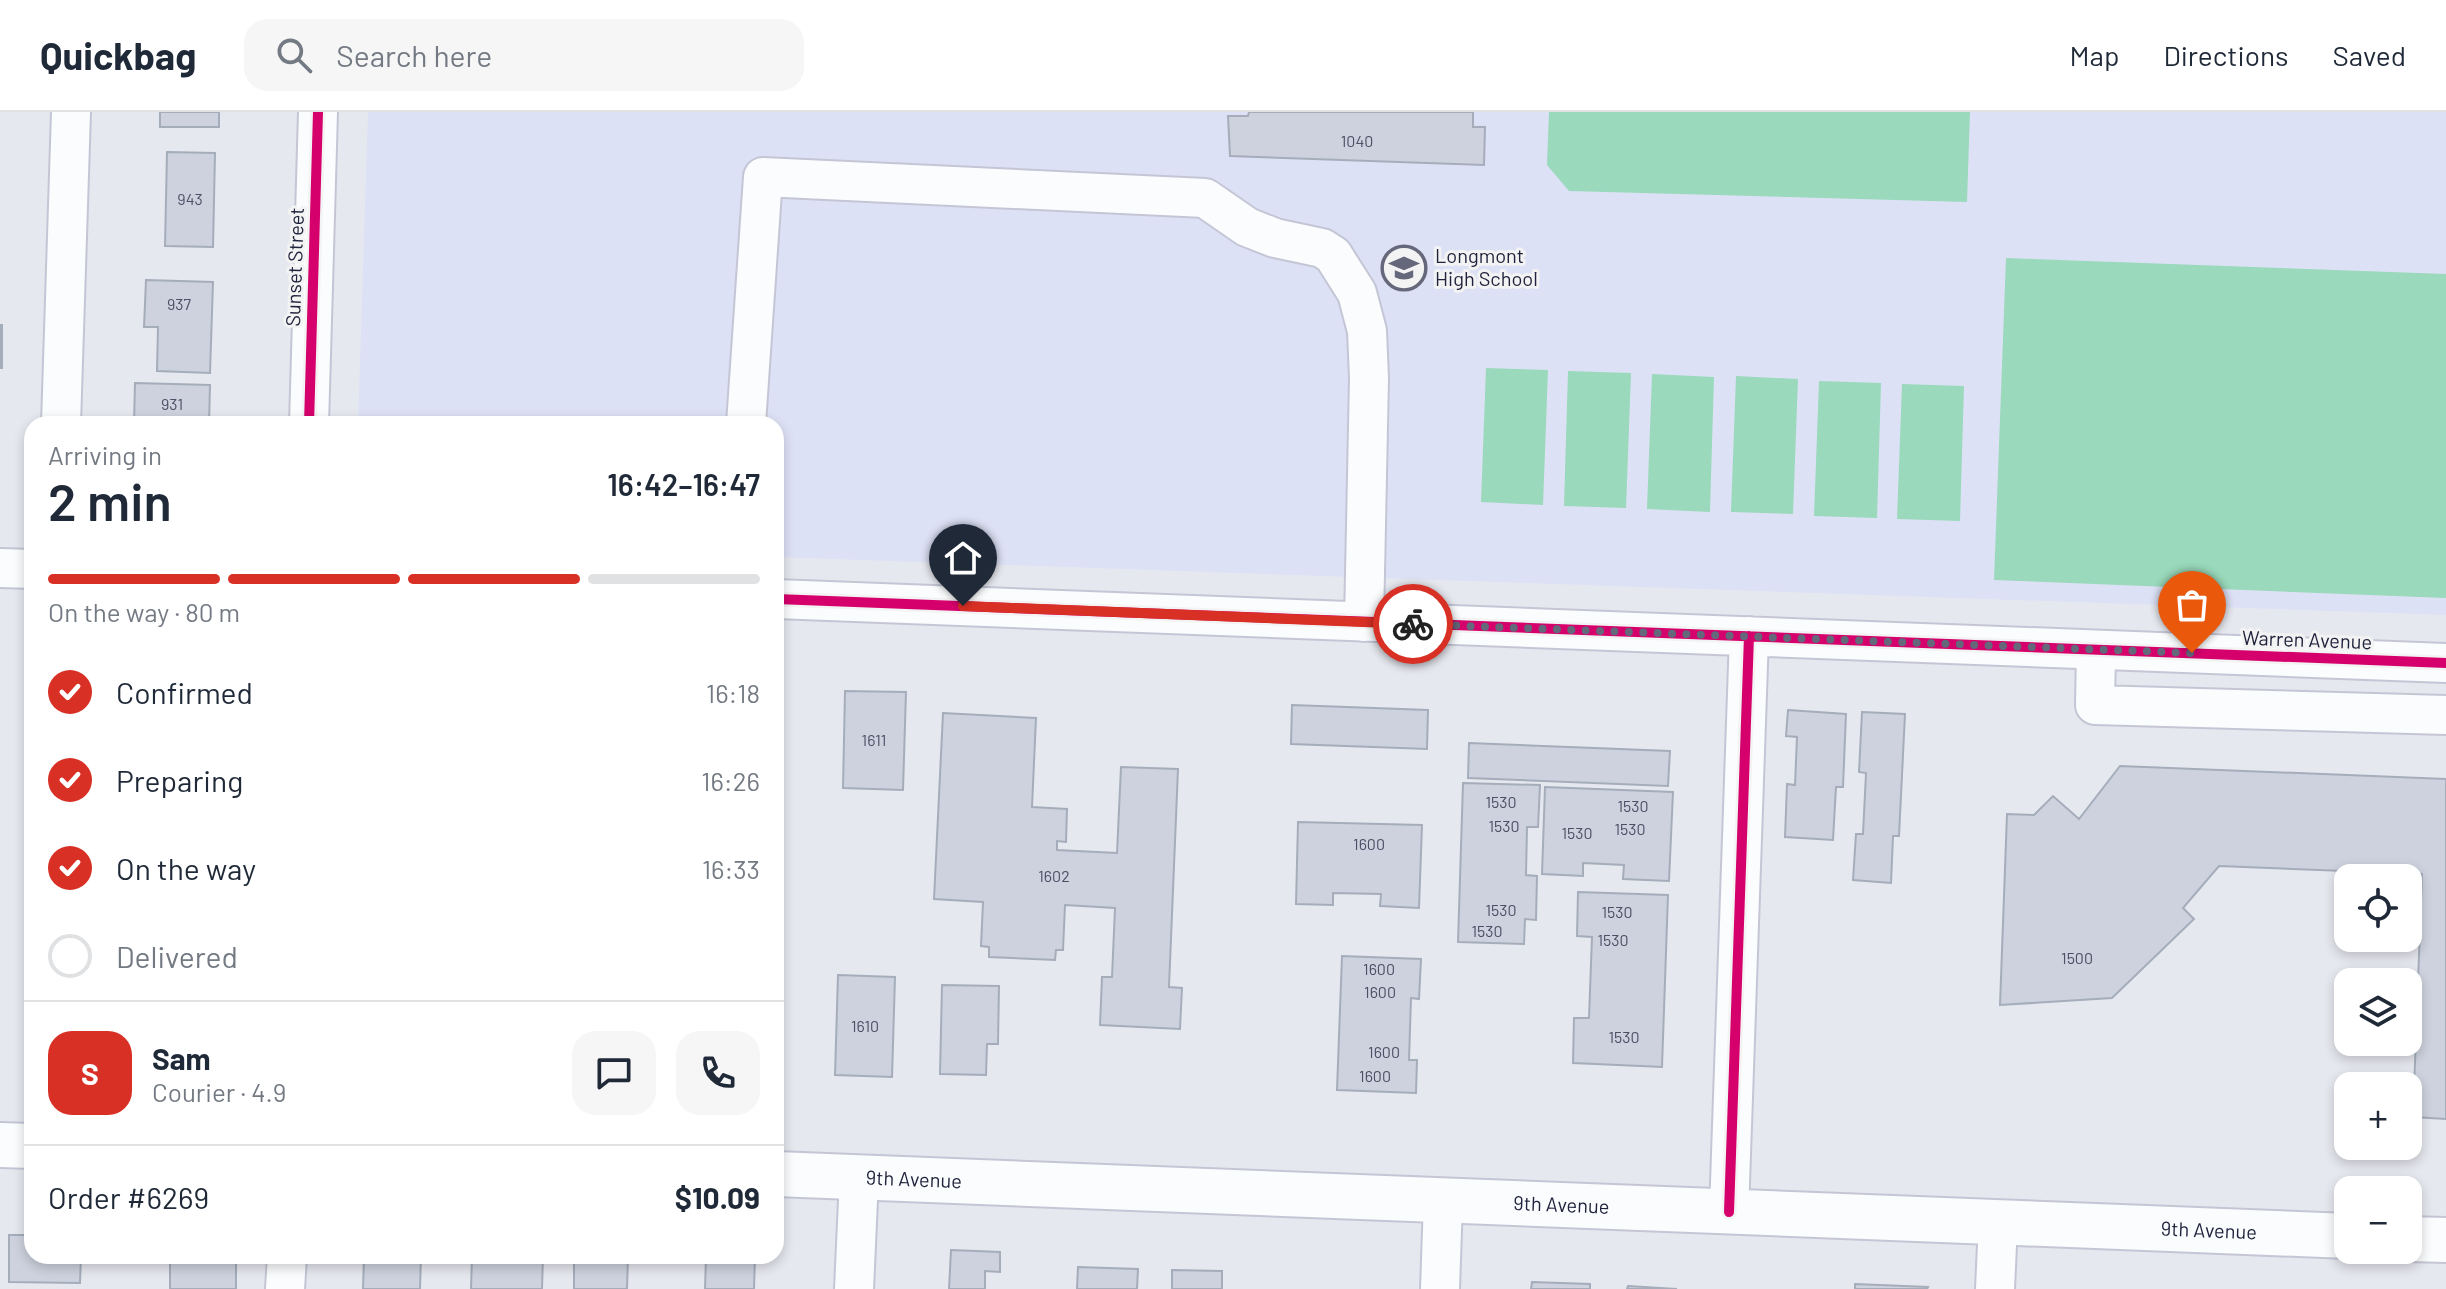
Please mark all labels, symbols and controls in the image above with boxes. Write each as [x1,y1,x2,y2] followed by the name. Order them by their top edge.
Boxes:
[244,19,804,91] search box
[40,32,196,78] text: Quickbag
[272,33,316,77] icon: search
[336,37,492,73] text: Search here
[2070,38,2119,72] text: Map
[2163,38,2289,72] text: Directions
[2333,38,2406,72] text: Saved
[1341,131,1373,150] house number: 1040
[177,189,203,208] house number: 943
[280,207,308,327] street label: Sunset Street
[1435,243,1538,290] place label: Longmont High School
[1380,244,1428,292] school or university icon: Longmont High School
[167,294,191,313] house number: 937
[161,394,183,413] house number: 931
[48,439,162,470] text: Arriving in
[607,466,760,502] text: 16:42–16:47
[48,469,172,531] text: 2 min
[929,524,997,606] pin
[941,536,985,580] icon: home
[2158,571,2226,653] pin
[2170,583,2214,627] icon: bag
[1373,584,1453,664] courier
[48,596,240,627] text: On the way · 80 m
[1391,602,1435,646] icon: bike
[2242,625,2373,653] street label: Warren Avenue
[48,670,92,714] icon: check
[116,674,253,710] text: Confirmed
[706,677,760,708] text: 16:18
[862,730,886,749] house number: 1611
[48,758,92,802] icon: check
[116,762,243,798] text: Preparing
[701,765,760,796] text: 16:26
[1485,792,1517,811] house number: 1530
[1617,796,1649,815] house number: 1530
[1488,816,1520,835] house number: 1530
[1614,819,1646,838] house number: 1530
[1561,823,1593,842] house number: 1530
[1353,834,1385,853] house number: 1600
[48,846,92,890] icon: check
[116,850,256,886] text: On the way
[702,853,760,884] text: 16:33
[2334,864,2422,1264] map controls
[2334,864,2422,952] button: locate
[1038,866,1070,885] house number: 1602
[1485,900,1517,919] house number: 1530
[1601,902,1633,921] house number: 1530
[1471,921,1503,940] house number: 1530
[1597,930,1629,949] house number: 1530
[116,938,238,974] text: Delivered
[2061,948,2093,967] house number: 1500
[1363,959,1395,978] house number: 1600
[2334,968,2422,1056] button: layers
[1364,982,1396,1001] house number: 1600
[851,1016,879,1035] house number: 1610
[1608,1027,1640,1046] house number: 1530
[572,1031,656,1115] button: chat
[676,1031,760,1115] button: phone
[152,1040,211,1076] text: Sam
[1368,1042,1400,1061] house number: 1600
[81,1055,99,1091] text: S
[1359,1066,1391,1085] house number: 1600
[2334,1072,2422,1160] button: +
[152,1076,286,1107] text: Courier · 4.9
[865,1165,962,1192] street label: 9th Avenue
[2334,1176,2422,1264] button: −
[48,1179,209,1215] text: Order #6269
[675,1179,760,1215] text: $10.09
[1513,1190,1610,1218] street label: 9th Avenue
[2160,1216,2257,1243] street label: 9th Avenue

